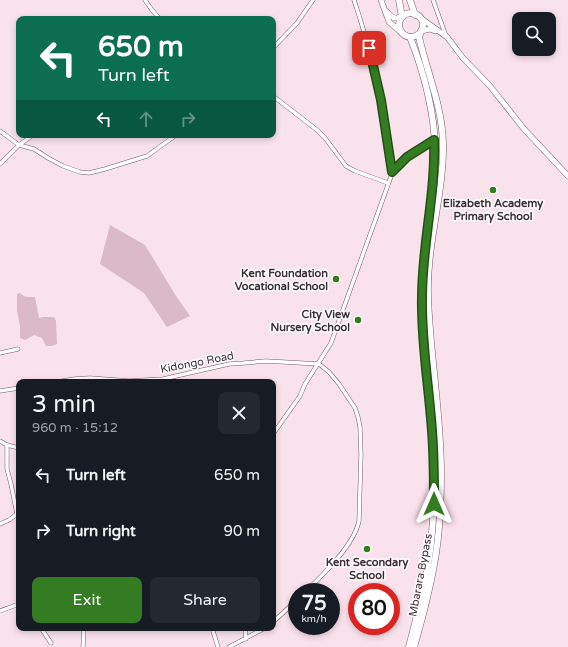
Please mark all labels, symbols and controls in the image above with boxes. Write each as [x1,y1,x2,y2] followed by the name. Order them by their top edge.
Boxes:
[512,12,556,56] map controls
[512,12,556,56] button: search
[98,30,184,64] text: 650 m
[352,31,386,65] pin
[32,32,84,84] icon: left
[358,37,380,59] icon: arrive
[98,64,170,86] text: Turn left
[93,108,115,130] icon: left
[135,108,157,130] icon: ahead
[177,108,199,130] icon: right
[488,185,498,195] marker: Elizabeth Academy Primary School
[443,197,543,224] place label: Elizabeth Academy Primary School
[235,267,328,293] place label: Kent Foundation Vocational School
[331,274,341,284] marker: Kent Foundation Vocational School
[270,308,350,335] place label: City View Nursery School
[353,315,363,325] marker: City View Nursery School
[159,349,235,376] street label: Kidongo Road
[32,390,96,419] text: 3 min
[218,392,260,434] button: close
[32,420,118,436] text: 960 m · 15:12
[32,464,54,486] icon: left
[66,466,126,484] text: Turn left
[214,466,260,484] text: 650 m
[413,483,455,525] position arrow
[32,520,54,542] icon: right
[66,522,136,540] text: Turn right
[223,522,260,540] text: 90 m
[406,532,435,618] street label: Mbarara Bypass
[362,544,372,554] marker: Kent Secondary School
[326,556,408,582] place label: Kent Secondary School
[32,577,142,623] button: Exit
[150,577,260,623] button: Share
[348,583,400,635] speed limit sign: 80
[301,592,327,616] text: 75
[301,613,327,625] text: km/h

